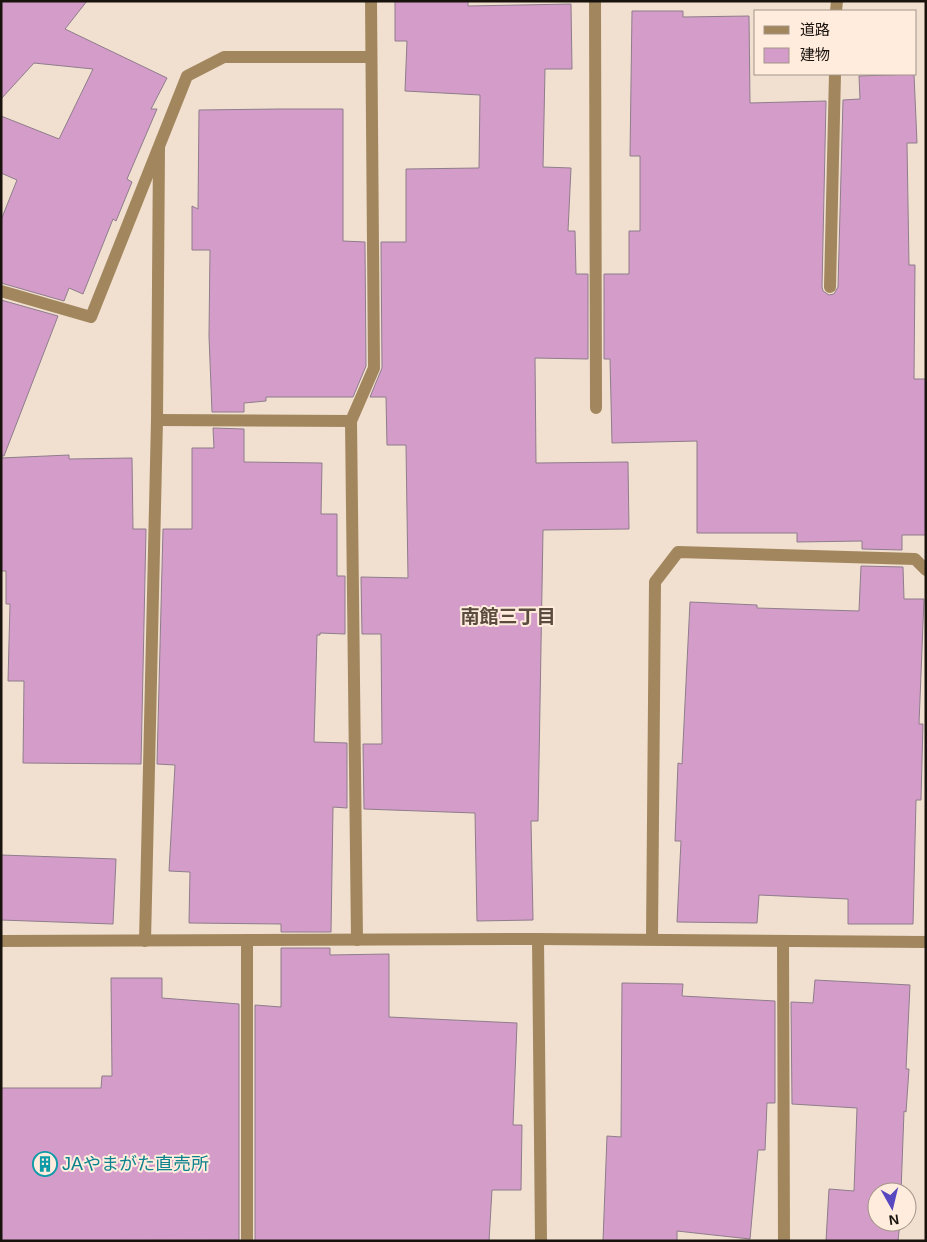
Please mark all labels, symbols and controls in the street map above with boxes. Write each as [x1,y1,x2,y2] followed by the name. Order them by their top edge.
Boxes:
[754,10,917,75] legend
[800,21,830,38] text: 道路
[800,46,830,63] text: 建物
[460,606,556,627] district label: 南館三丁目
[32,1151,58,1177] building icon: JAやまがた直売所
[62,1154,209,1174] place label: JAやまがた直売所
[867,1182,917,1232] north arrow
[888,1211,900,1229] text: N

